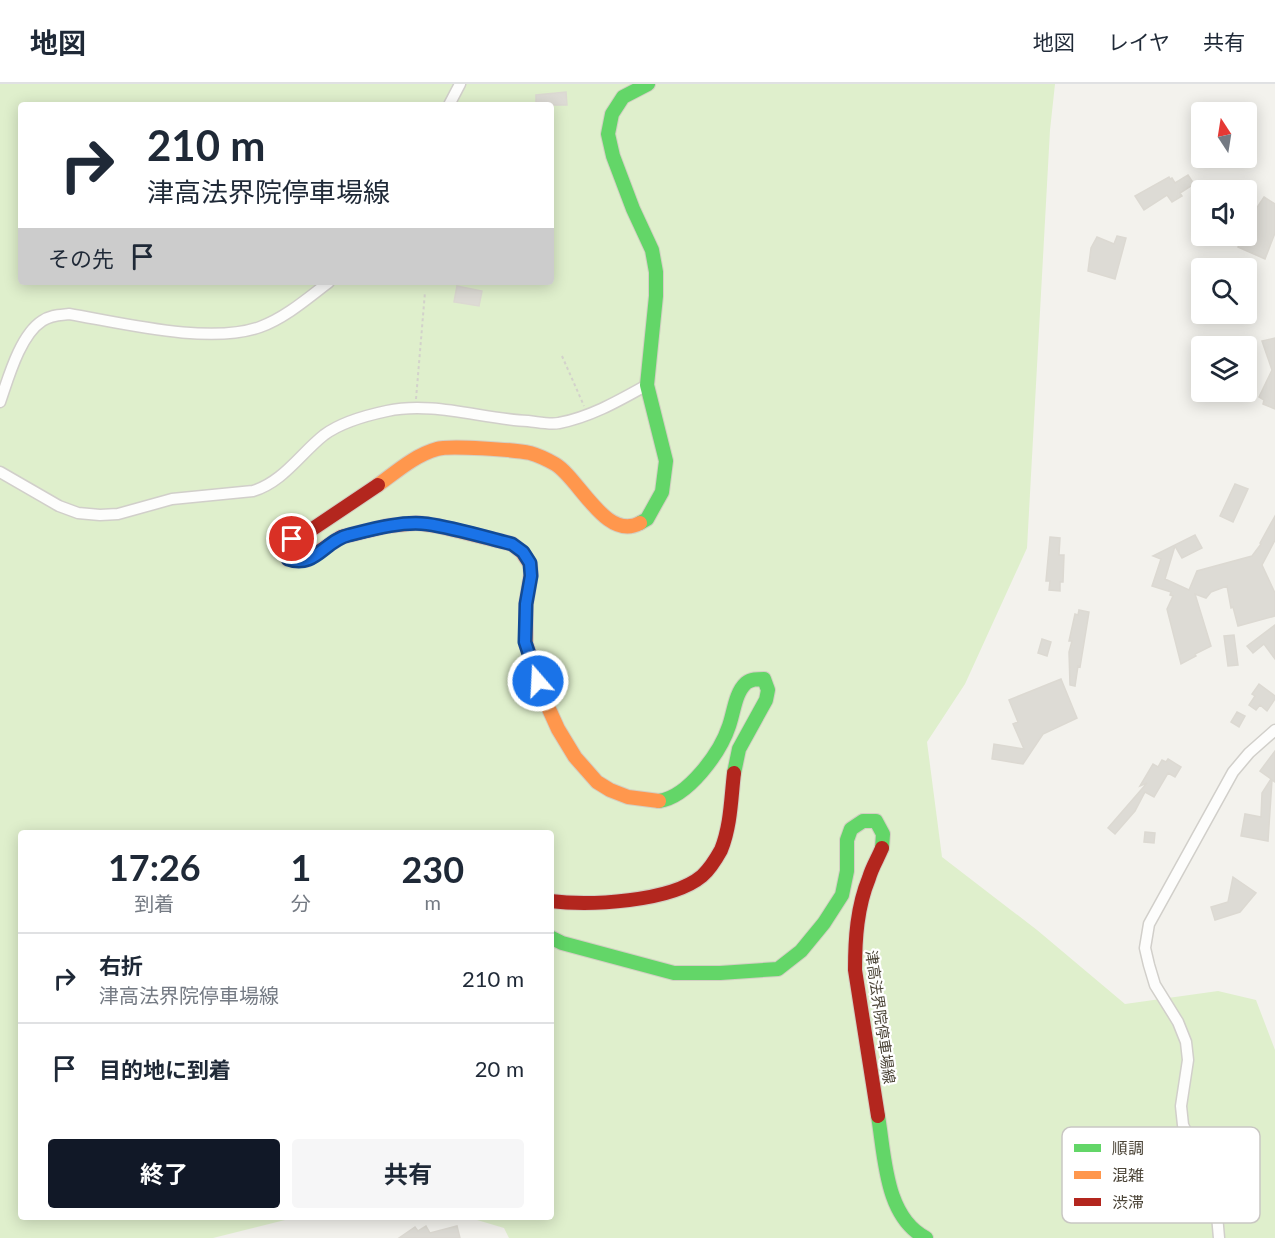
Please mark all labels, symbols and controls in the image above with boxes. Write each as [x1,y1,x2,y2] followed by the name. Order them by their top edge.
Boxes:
[30,25,86,59] text: 地図
[1033,29,1075,54] text: 地図
[1108,29,1170,54] text: レイヤ
[1203,29,1245,54] text: 共有
[1191,102,1257,168] north arrow
[1191,102,1257,402] map controls
[147,120,265,170] text: 210 m
[48,126,126,204] icon: right
[147,175,390,208] text: 津高法界院停車場線
[1191,180,1257,246] button: sound
[126,240,159,273] icon: arrive
[48,245,114,272] text: その先
[1191,258,1257,324] button: search
[1191,336,1257,402] button: layers
[266,513,317,564] pin
[275,522,308,555] icon: arrive
[506,649,570,713] position arrow
[108,845,201,889] text: 17:26
[291,845,312,889] text: 1
[401,847,464,891] text: 230
[425,890,441,914] text: m
[134,891,174,915] text: 到着
[291,891,311,915] text: 分
[863,949,899,1085] street label: 津高法界院停車場線
[99,952,143,979] text: 右折
[48,962,81,995] icon: right
[462,965,524,992] text: 210 m
[99,983,279,1007] text: 津高法界院停車場線
[48,1052,81,1085] icon: arrive
[475,1055,524,1082] text: 20 m
[99,1056,231,1083] text: 目的地に到着
[1062,1127,1260,1223] legend
[1112,1138,1144,1157] text: 順調
[48,1139,280,1208] button: 終了
[292,1139,524,1208] button: 共有
[1112,1165,1144,1184] text: 混雑
[1112,1192,1144,1211] text: 渋滞

